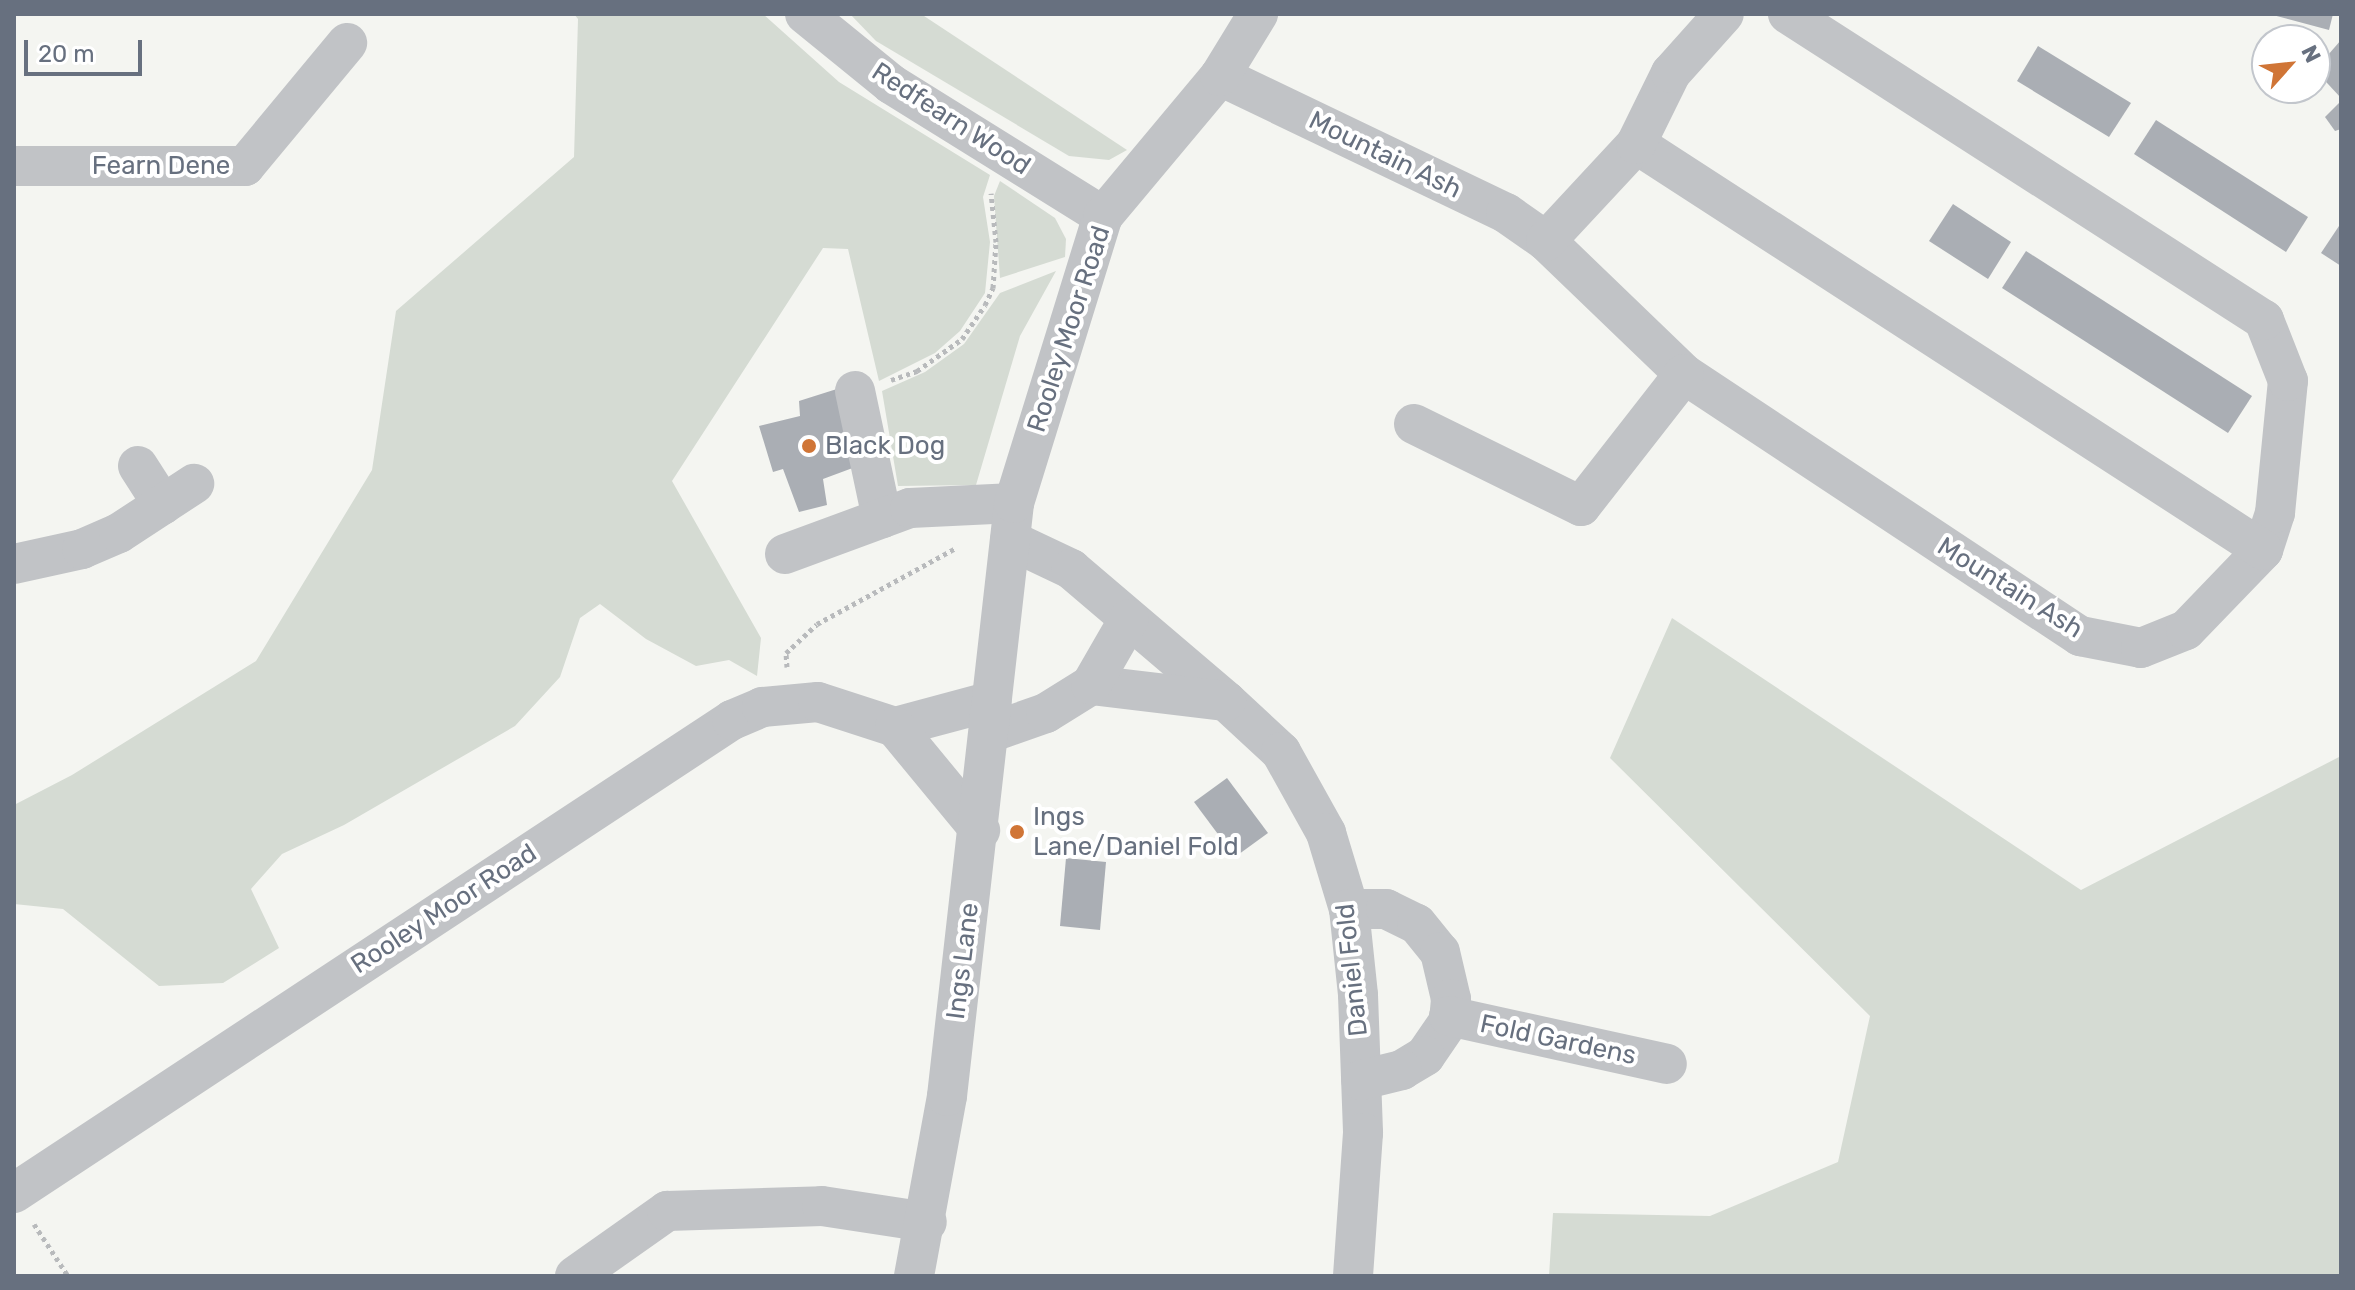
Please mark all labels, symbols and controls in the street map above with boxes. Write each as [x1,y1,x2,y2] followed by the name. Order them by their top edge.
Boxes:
[28,24,146,74] scale bar
[2251,24,2331,104] north arrow
[38,40,95,68] text: 20 m
[2295,41,2327,67] text: N
[866,56,1036,182] street label: Redfearn Wood
[1303,105,1467,205] street label: Mountain Ash
[92,150,230,182] street label: Fearn Dene
[1021,221,1117,437] street label: Rooley Moor Road
[825,430,946,462] place label: Black Dog
[800,437,818,455] marker: Black Dog
[1931,531,2089,645] street label: Mountain Ash
[1033,801,1239,862] place label: Ings Lane/Daniel Fold
[1008,823,1026,841] marker: Ings Lane/Daniel Fold
[345,837,543,981] street label: Rooley Moor Road
[940,901,986,1021] street label: Ings Lane
[1330,902,1374,1038] street label: Daniel Fold
[1477,1008,1639,1072] street label: Fold Gardens

